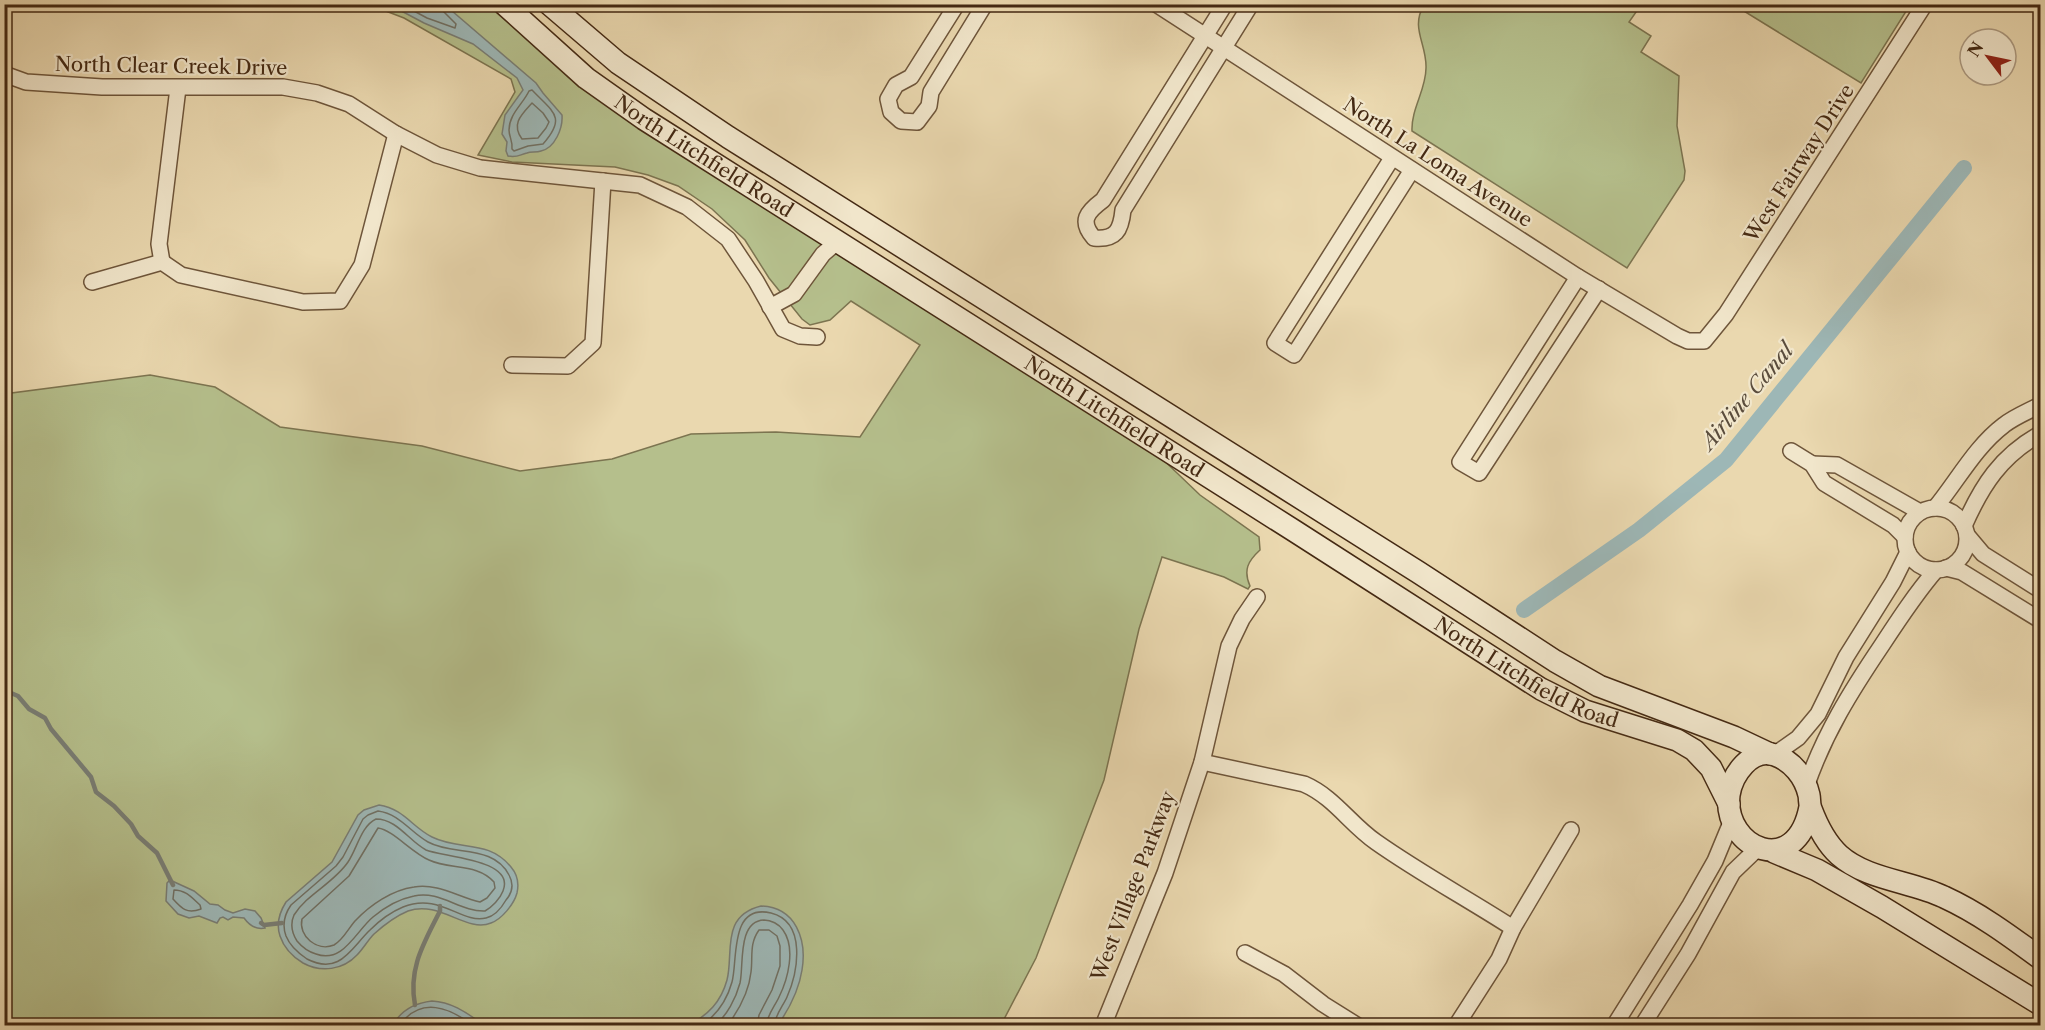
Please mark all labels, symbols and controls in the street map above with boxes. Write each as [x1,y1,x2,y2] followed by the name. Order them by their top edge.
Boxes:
[1958,27,2018,87] north arrow
[1963,38,1987,60] text: N
[55,52,287,80] street label: North Clear Creek Drive
[1738,79,1859,247] street label: West Fairway Drive
[610,90,798,222] street label: North Litchfield Road
[1339,92,1537,232] street label: North La Loma Avenue
[1693,336,1800,457] water label: Airline Canal
[1020,351,1208,482] street label: North Litchfield Road
[1430,612,1621,733] street label: North Litchfield Road
[1085,787,1181,985] street label: West Village Parkway

